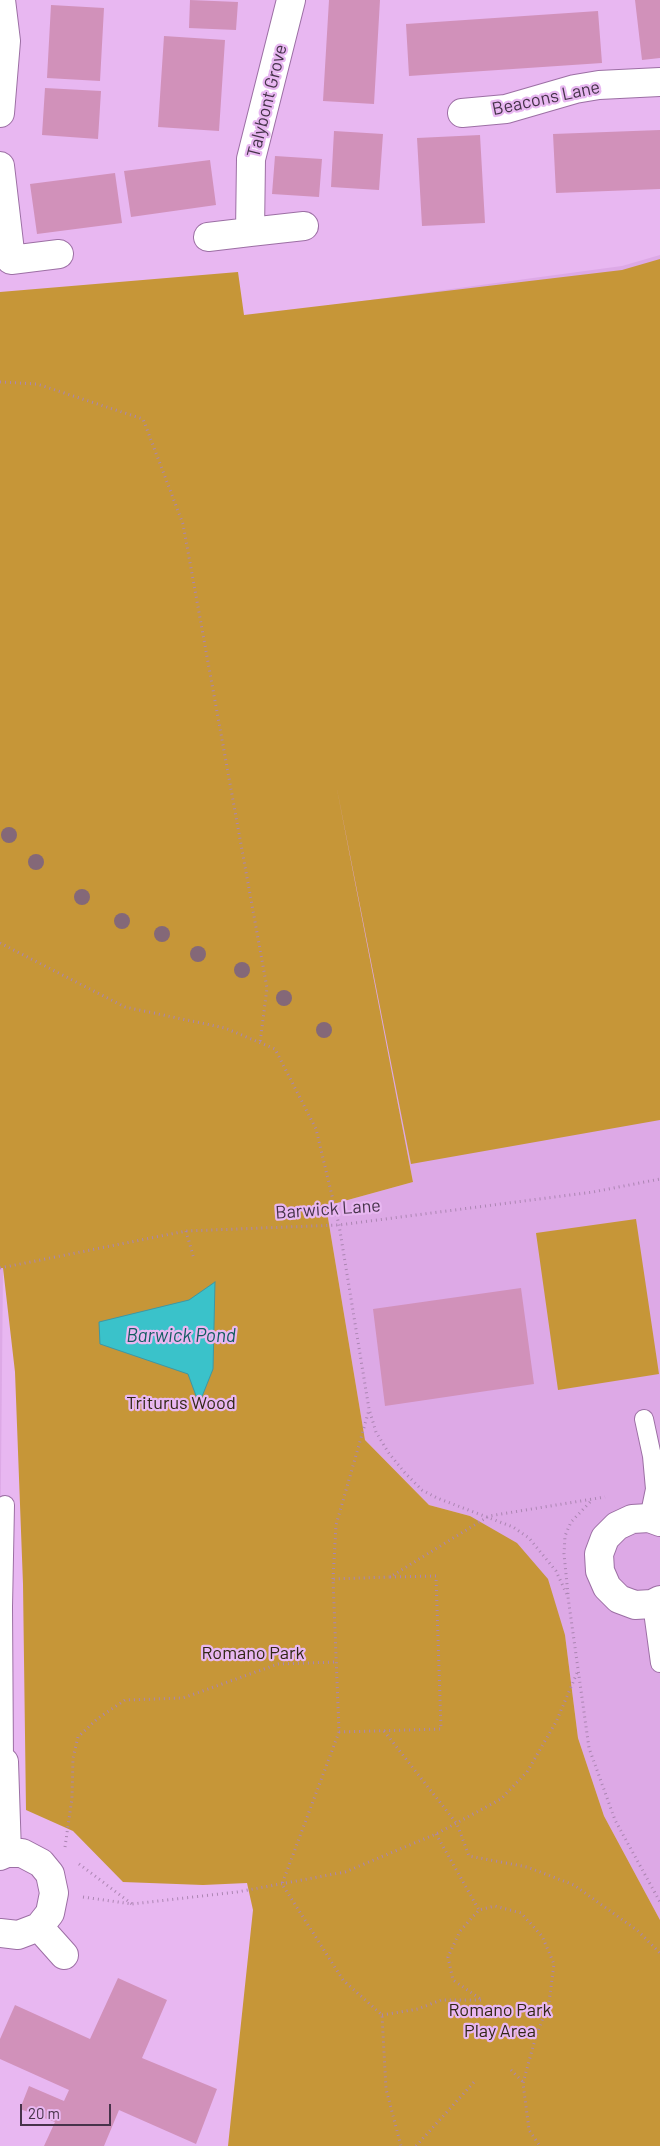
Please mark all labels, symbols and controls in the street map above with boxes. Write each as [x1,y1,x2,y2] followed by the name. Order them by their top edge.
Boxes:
[243,42,291,160] street label: Talybont Grove
[490,76,602,120] street label: Beacons Lane
[275,1195,381,1223] street label: Barwick Lane
[126,1325,236,1347] water label: Barwick Pond
[126,1392,236,1414] park label: Triturus Wood
[201,1642,305,1664] park label: Romano Park
[448,1999,552,2042] park label: Romano Park Play Area
[22,2094,114,2126] scale bar
[28,2104,60,2122] text: 20 m

